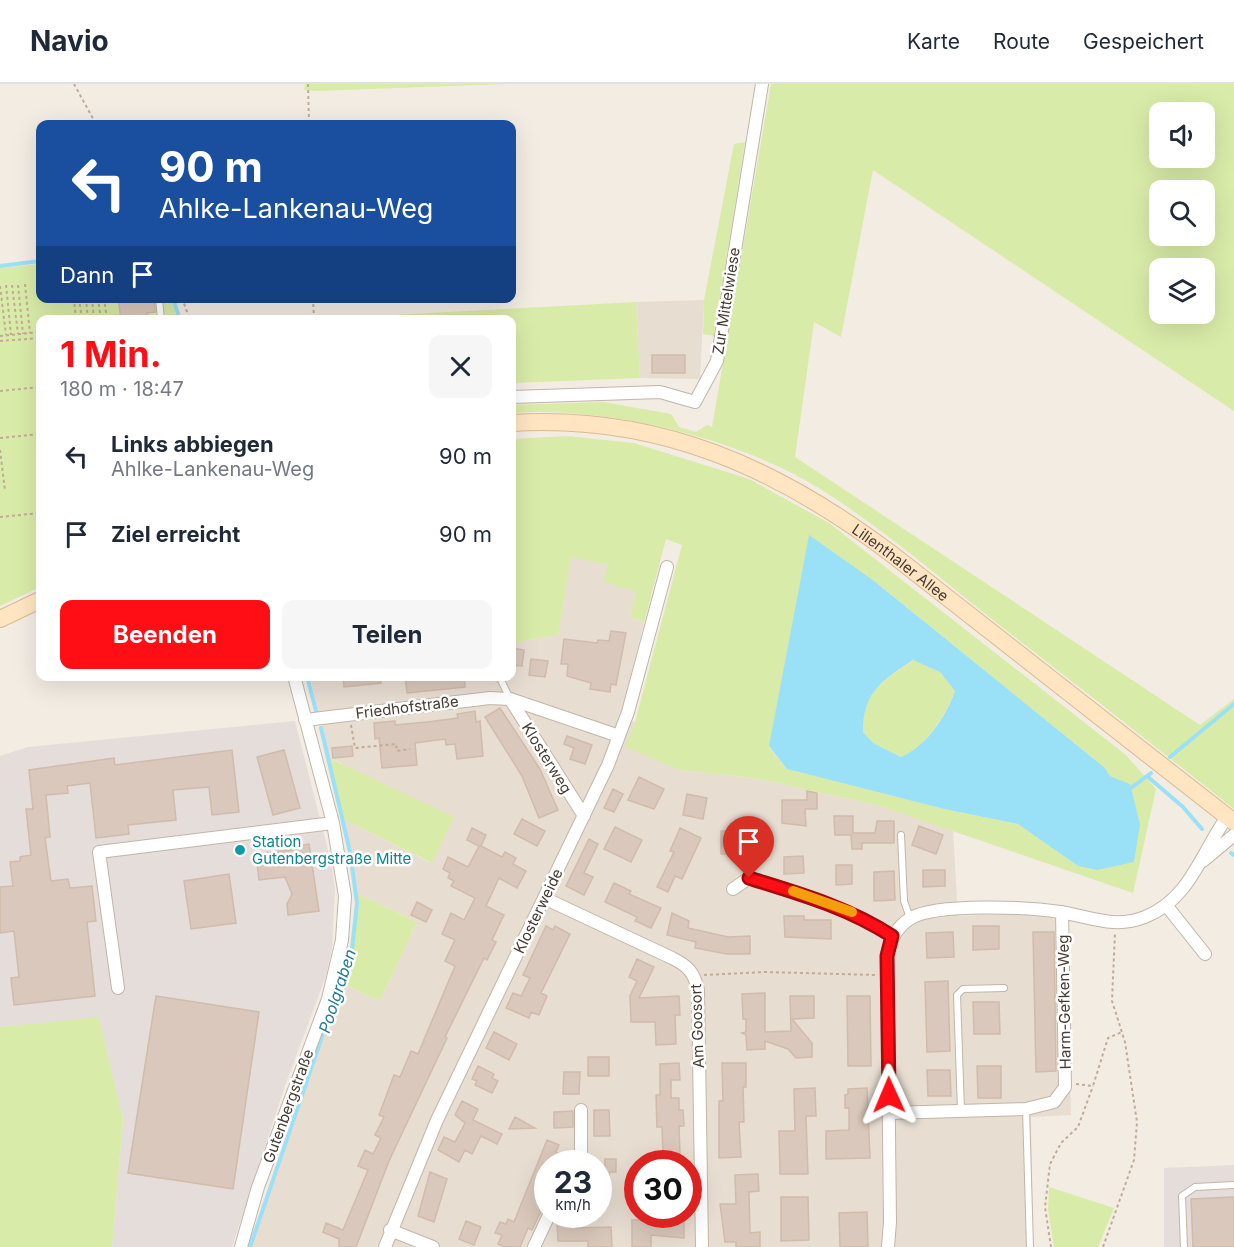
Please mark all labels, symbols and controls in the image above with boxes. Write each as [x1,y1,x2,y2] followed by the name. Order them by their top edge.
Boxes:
[30,24,109,58] text: Navio
[907,29,960,54] text: Karte
[993,29,1050,54] text: Route
[1083,29,1204,54] text: Gespeichert
[1149,102,1215,324] map controls
[1149,102,1215,168] button: sound
[159,141,263,192] text: 90 m
[60,144,138,222] icon: left
[1149,180,1215,246] button: search
[159,192,433,225] text: Ahlke-Lankenau-Weg
[708,246,744,356] street label: Zur Mittelwiese
[126,258,159,291] icon: arrive
[1149,258,1215,324] button: layers
[60,262,114,288] text: Dann
[60,332,162,376] text: 1 Min.
[429,335,492,398] button: close
[60,377,184,401] text: 180 m · 18:47
[111,431,274,457] text: Links abbiegen
[60,440,93,473] icon: left
[439,443,492,469] text: 90 m
[111,457,314,481] text: Ahlke-Lankenau-Weg
[60,518,93,551] icon: arrive
[849,519,953,605] street label: Lilienthaler Allee
[111,521,240,547] text: Ziel erreicht
[439,521,492,547] text: 90 m
[60,600,270,669] button: Beenden
[282,600,492,669] button: Teilen
[354,691,460,723] street label: Friedhofstraße
[518,719,576,797] street label: Klosterweg
[723,816,774,878] pin
[732,825,765,858] icon: arrive
[252,832,411,868] place label: Station Gutenbergstraße Mitte
[233,843,247,857] marker: Station Gutenbergstraße Mitte
[509,865,567,957] street label: Klosterweide
[1053,935,1075,1069] street label: Harm-Gefken-Weg
[314,946,360,1036] water label: Poolgraben
[686,983,708,1069] street label: Am Goosort
[259,1046,317,1166] street label: Gutenbergstraße
[857,1063,921,1127] position arrow
[624,1150,702,1228] speed limit sign: 30
[554,1164,592,1200] text: 23
[555,1195,591,1214] text: km/h

